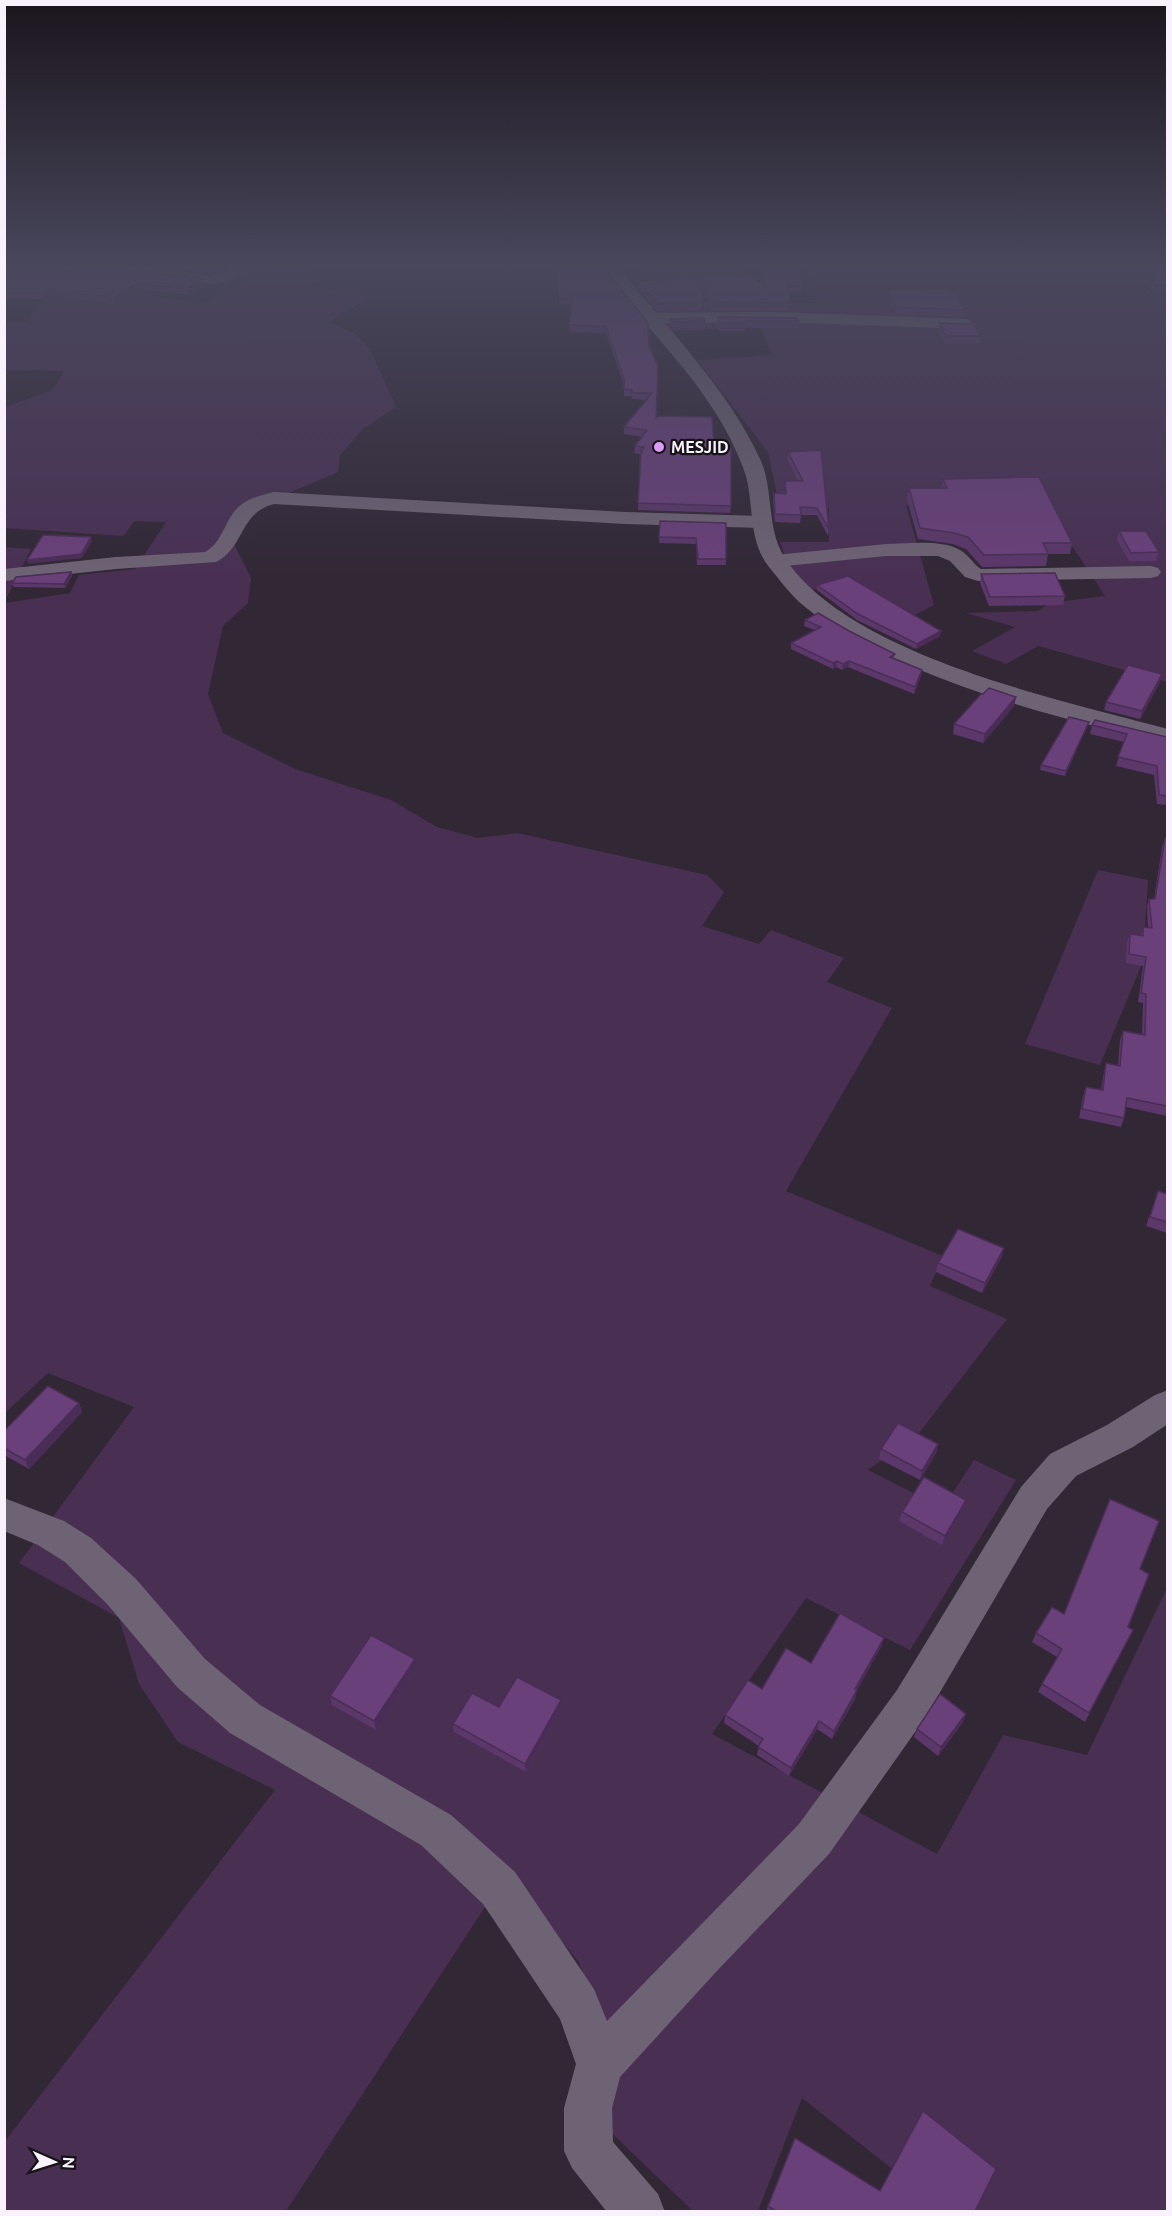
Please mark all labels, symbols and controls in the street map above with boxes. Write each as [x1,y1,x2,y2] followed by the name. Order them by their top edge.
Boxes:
[671,438,729,456] place label: MESJID
[652,440,666,454] marker: MESJID
[24,2132,84,2192] north arrow
[60,2156,78,2169] text: N

